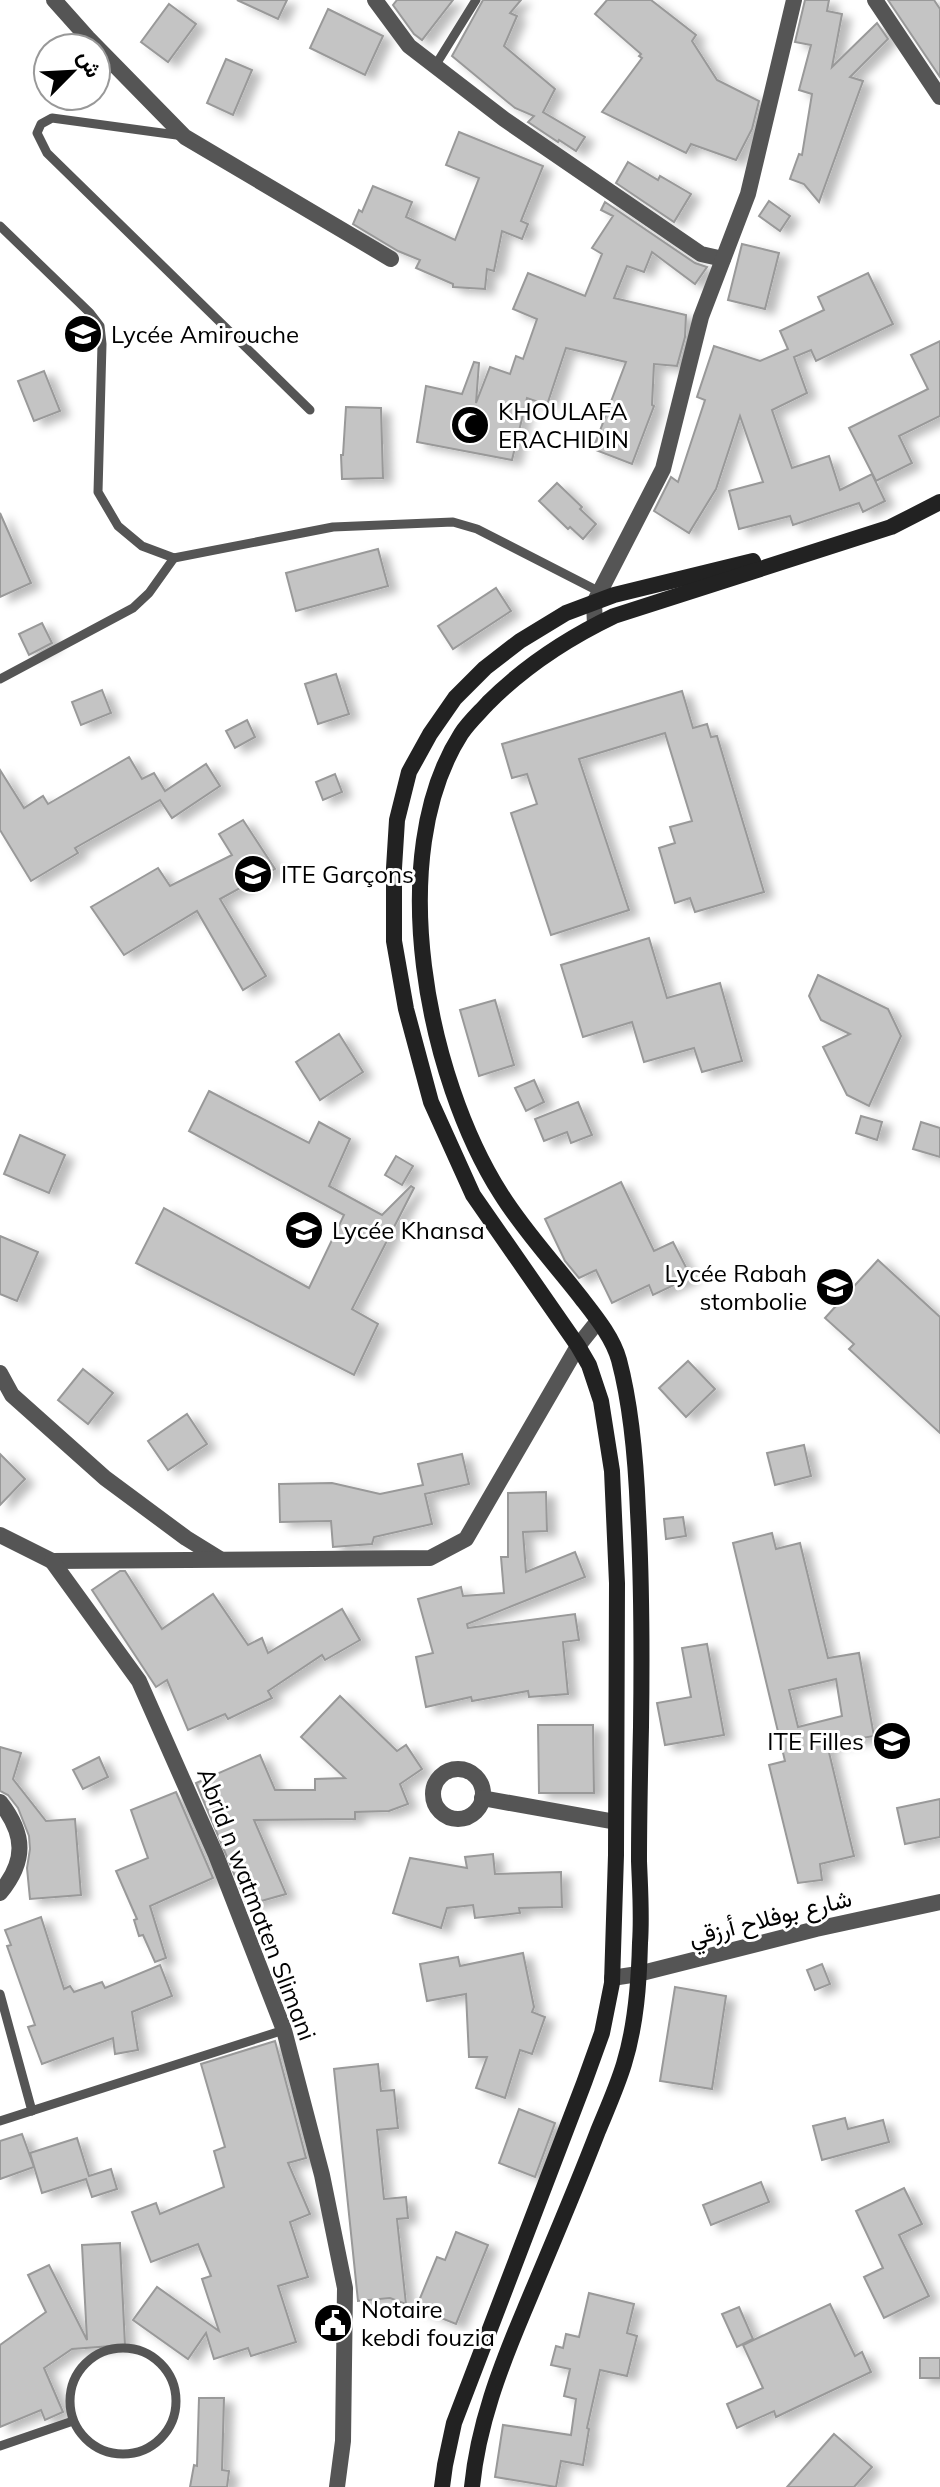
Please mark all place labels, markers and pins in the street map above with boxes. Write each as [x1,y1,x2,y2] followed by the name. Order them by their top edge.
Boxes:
[62,313,104,355] school or university icon: Lycée Amirouche
[111,319,299,349] place label: Lycée Amirouche
[498,396,629,454] place label: KHOULAFA ERACHIDIN
[449,404,491,446] mosque icon: KHOULAFA ERACHIDIN
[232,853,274,895] school or university icon: ITE Garçons
[281,859,414,889] place label: ITE Garçons
[283,1209,325,1251] school or university icon: Lycée Khansa
[332,1215,485,1245] place label: Lycée Khansa
[665,1258,807,1316] place label: Lycée Rabah stombolie
[814,1266,856,1308] school or university icon: Lycée Rabah stombolie
[871,1720,913,1762] school or university icon: ITE Filles
[767,1726,864,1756] place label: ITE Filles
[361,2294,495,2352] place label: Notaire kebdi fouzia
[312,2302,354,2344] public building icon: Notaire kebdi fouzia

